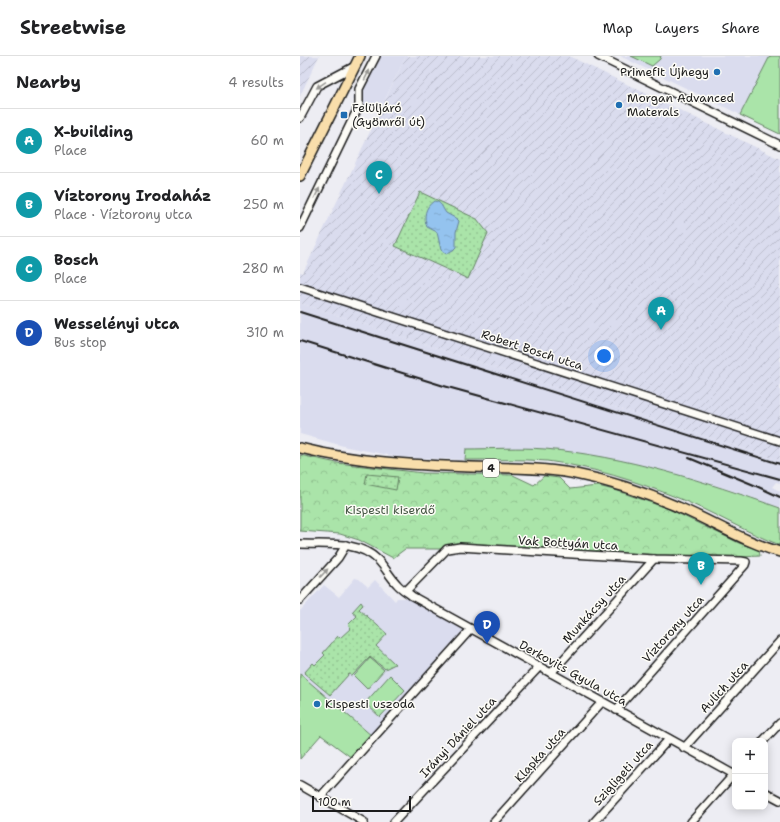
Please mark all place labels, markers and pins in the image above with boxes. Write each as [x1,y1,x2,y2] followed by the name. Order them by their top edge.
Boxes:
[620,64,709,80] place label: Primefit Újhegy
[712,67,722,77] marker: Primefit Újhegy
[627,90,735,120] place label: Morgan Advanced Materals
[352,100,425,130] place label: Felüljáró (Gyömrői út)
[614,100,624,110] marker: Morgan Advanced Materals
[339,110,349,120] marker: Felüljáró (Gyömrői út)
[366,161,392,194] pin: C
[648,297,674,330] pin: A
[688,552,714,585] pin: B
[474,611,500,644] pin: D
[325,696,415,712] place label: Kispesti uszoda
[312,699,322,709] marker: Kispesti uszoda

